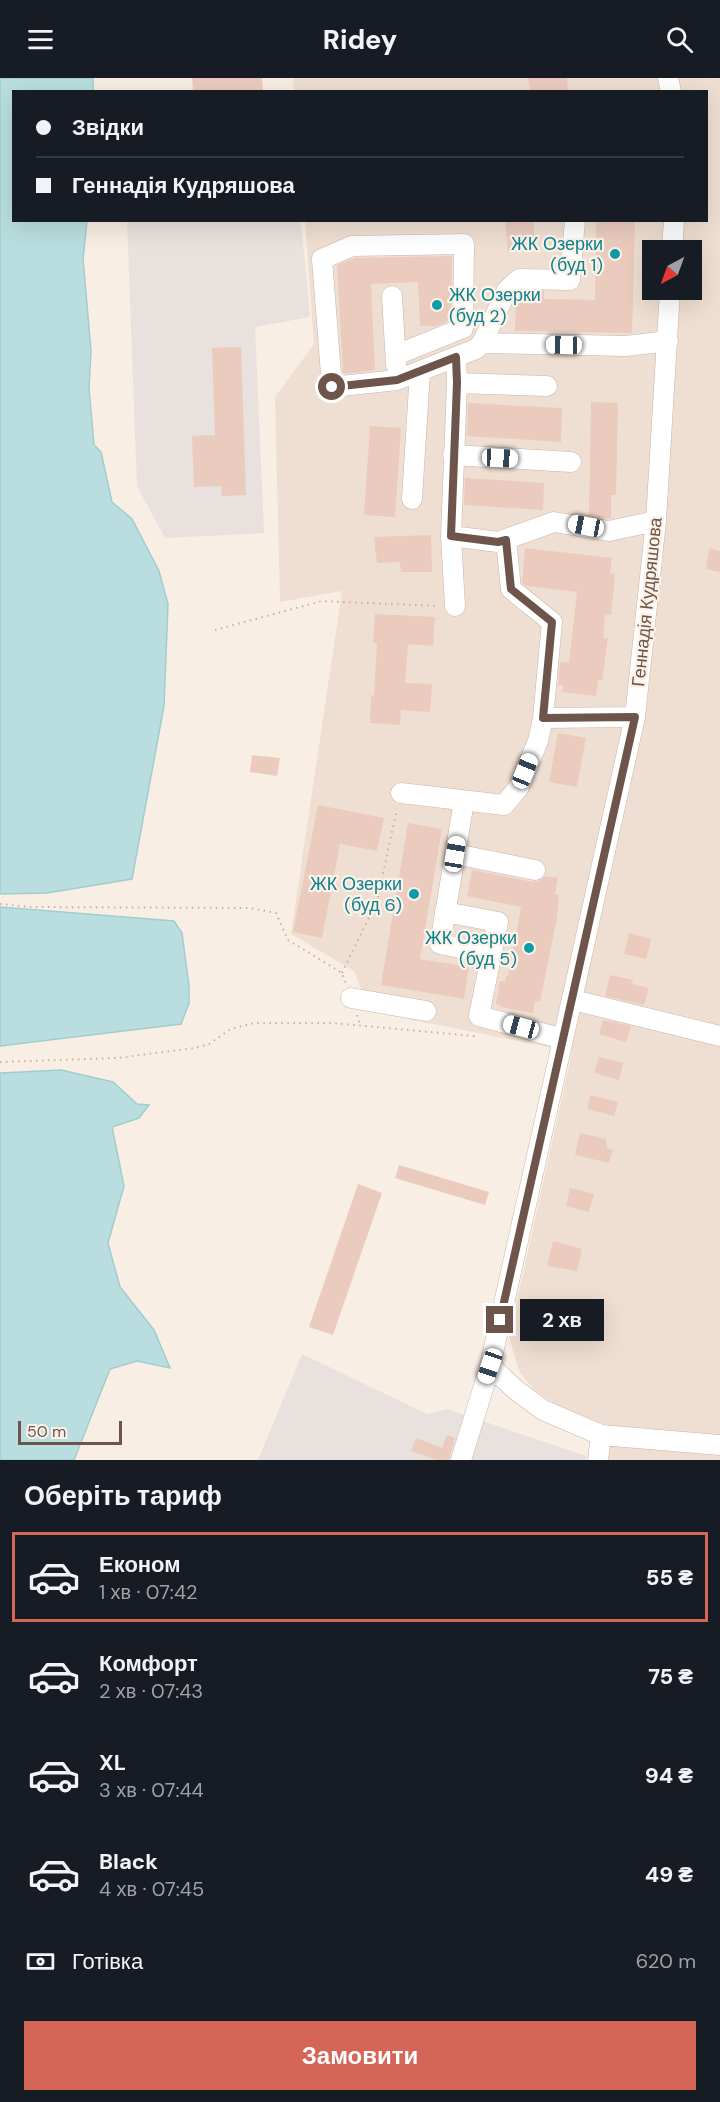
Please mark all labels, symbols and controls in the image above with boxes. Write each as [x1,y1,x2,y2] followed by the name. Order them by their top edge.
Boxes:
[323,22,397,57] text: Ridey
[24,23,57,56] icon: menu
[663,23,696,56] icon: search
[72,113,144,142] text: Звідки
[72,171,295,200] text: Геннадія Кудряшова
[511,232,603,277] place label: ЖК Озерки (буд 1)
[642,240,702,300] north arrow
[642,240,702,300] map controls
[608,247,622,261] marker: ЖК Озерки (буд 1)
[449,283,541,328] place label: ЖК Озерки (буд 2)
[430,298,444,312] marker: ЖК Озерки (буд 2)
[546,336,582,354] car
[318,373,345,400] route start
[482,448,518,468] car
[567,514,605,538] car
[626,515,668,688] street label: Геннадія Кудряшова
[510,751,540,791] car
[443,835,467,873] car
[310,872,402,917] place label: ЖК Озерки (буд 6)
[407,887,421,901] marker: ЖК Озерки (буд 6)
[425,926,517,971] place label: ЖК Озерки (буд 5)
[522,941,536,955] marker: ЖК Озерки (буд 5)
[501,1014,541,1040] car
[521,1299,605,1341] callout: 2 хв
[486,1306,513,1333] route end
[542,1307,582,1333] text: 2 хв
[476,1346,504,1386] car
[18,1418,122,1446] scale bar
[27,1421,66,1442] text: 50 m
[24,1478,222,1513] text: Оберіть тариф
[27,1550,81,1604] icon: car
[99,1550,181,1579] text: Економ
[646,1563,693,1592] text: 55 ₴
[99,1579,198,1605] text: 1 хв · 07:42
[27,1649,81,1703] icon: car
[99,1649,198,1678] text: Комфорт
[648,1662,693,1691] text: 75 ₴
[99,1678,203,1704] text: 2 хв · 07:43
[27,1748,81,1802] icon: car
[99,1748,126,1777] text: XL
[645,1761,693,1790] text: 94 ₴
[99,1777,204,1803] text: 3 хв · 07:44
[27,1847,81,1901] icon: car
[99,1847,158,1876] text: Black
[645,1860,693,1889] text: 49 ₴
[99,1876,204,1902] text: 4 хв · 07:45
[24,1945,57,1978] icon: cash
[72,1947,143,1976] text: Готівка
[636,1948,696,1974] text: 620 m
[24,2021,696,2090] button: Замовити

